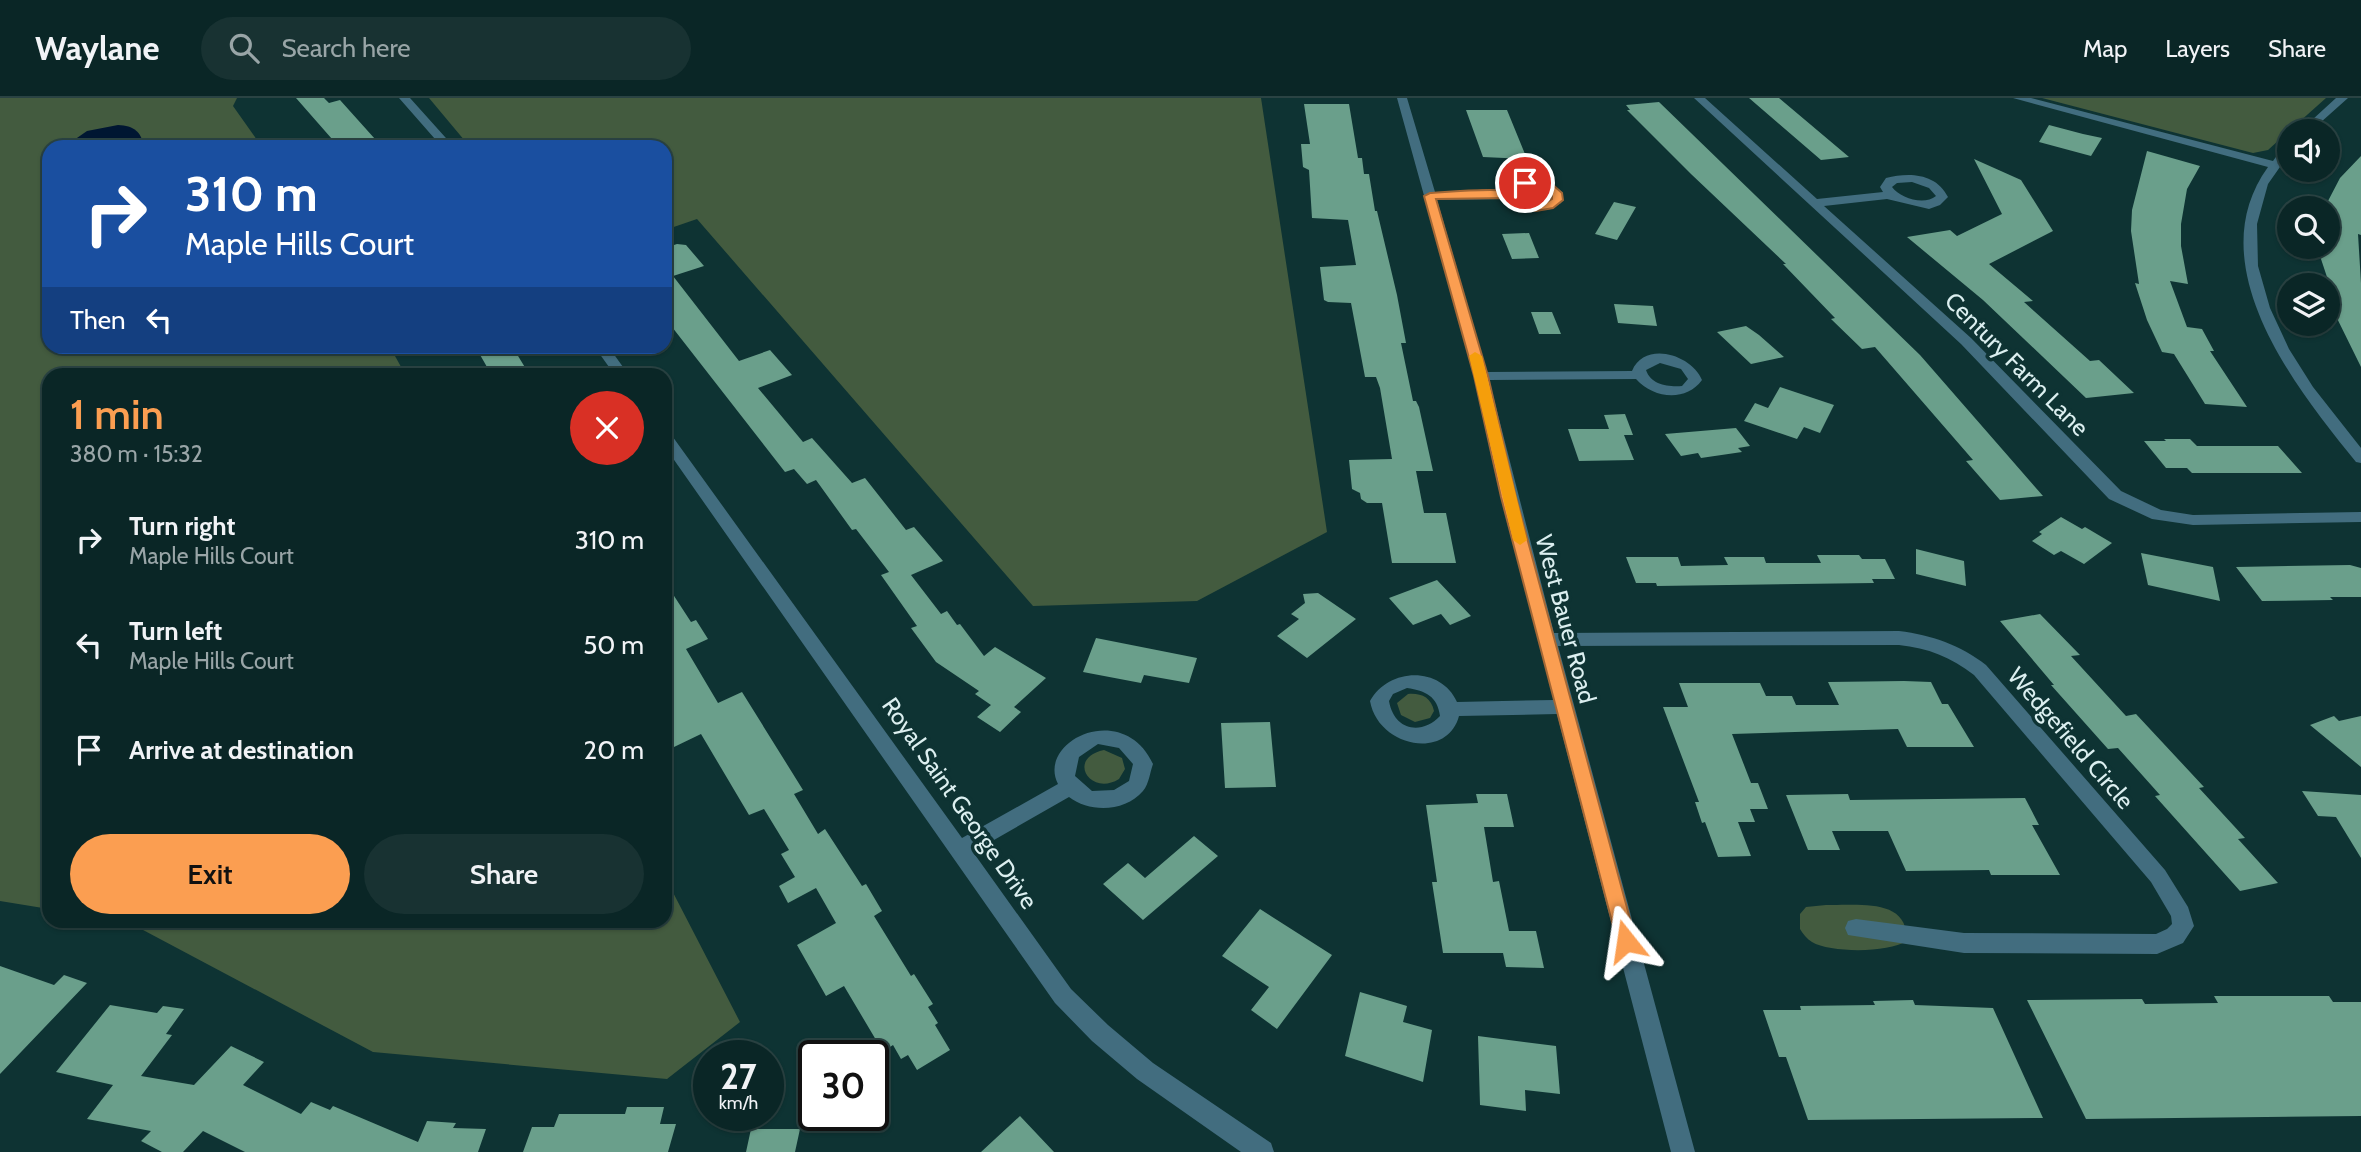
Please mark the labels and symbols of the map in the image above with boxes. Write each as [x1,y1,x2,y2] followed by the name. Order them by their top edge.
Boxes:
[1495,153,1555,213] pin
[1939,286,2095,442] street label: Century Farm Lane
[1530,532,1602,706] street label: West Bauer Road
[2002,661,2140,815] street label: Wedgefield Circle
[876,692,1044,914] street label: Royal Saint George Drive
[1589,904,1663,978] position arrow
[798,1040,889,1131] speed limit sign: 30

